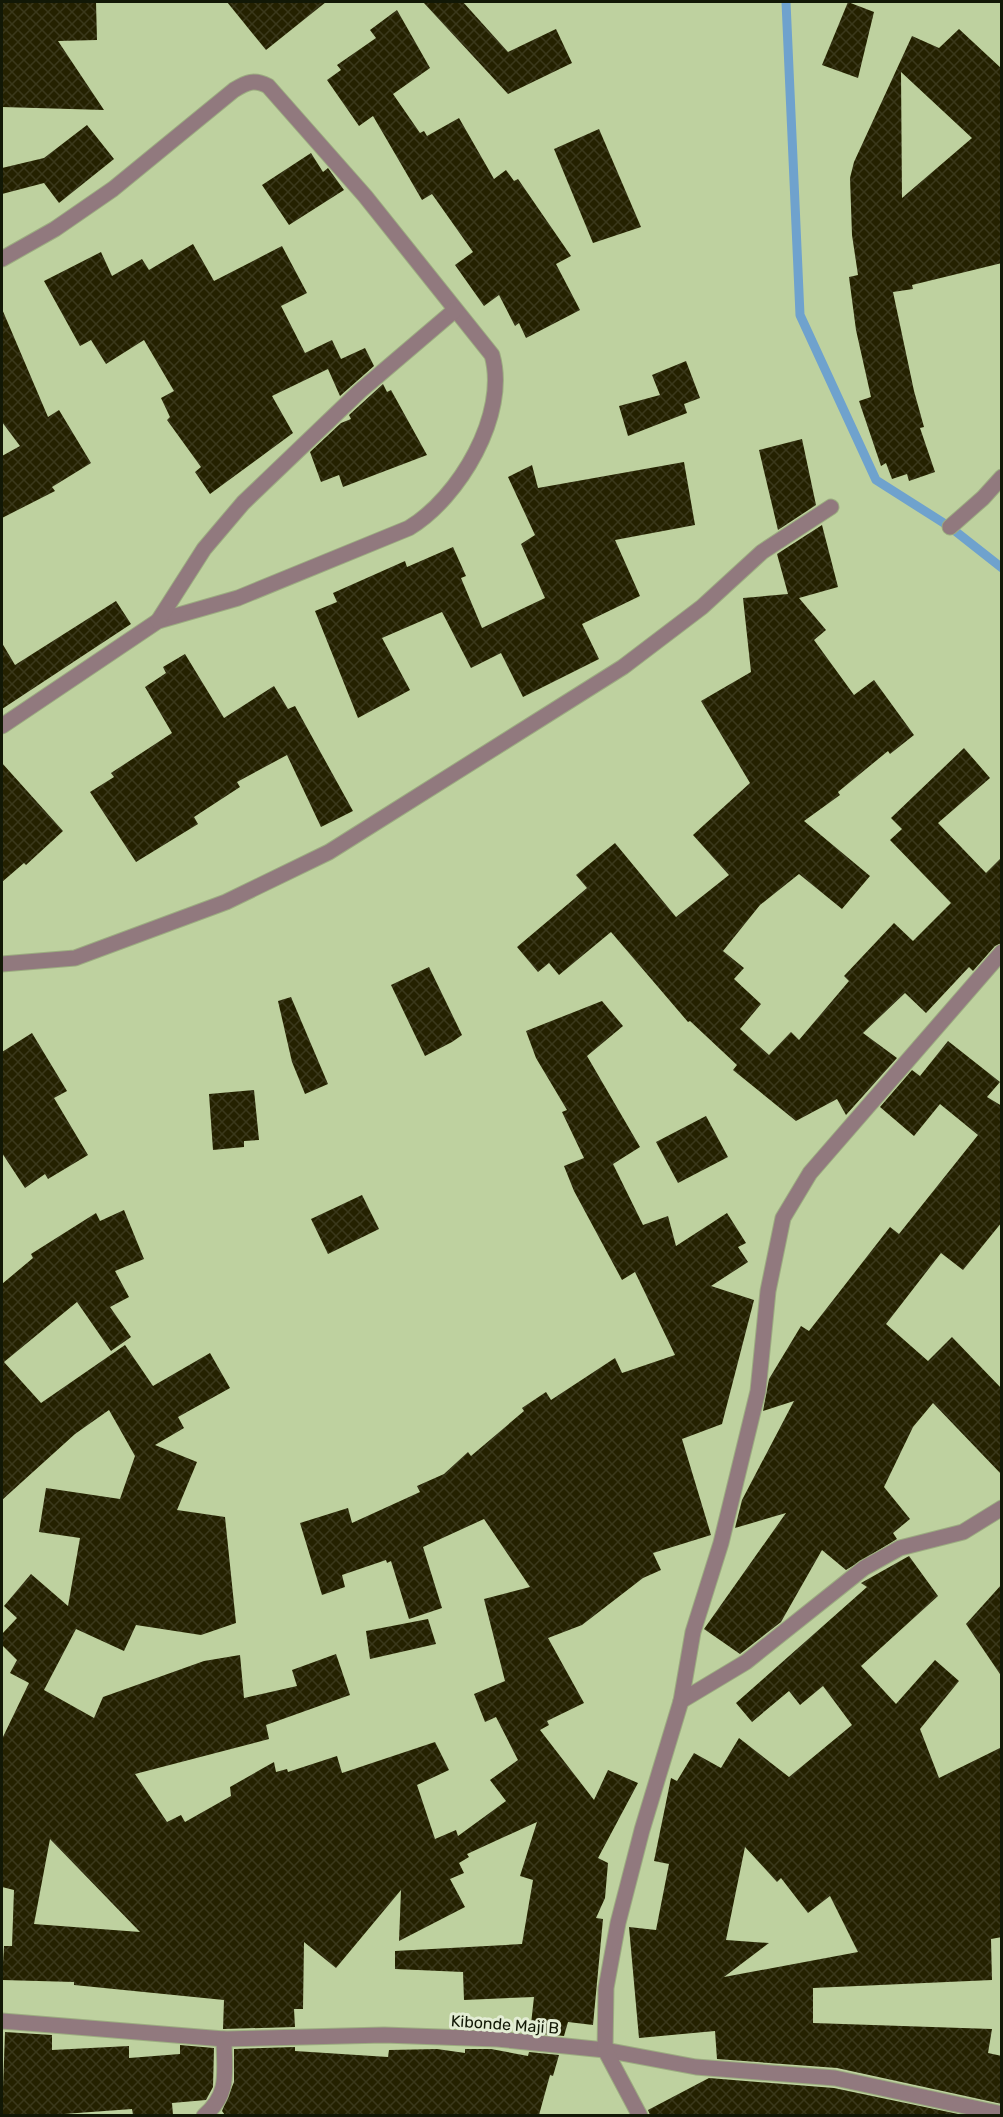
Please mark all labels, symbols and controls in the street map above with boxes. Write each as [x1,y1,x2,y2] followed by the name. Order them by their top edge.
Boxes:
[450,2011,560,2038] street label: Kibonde Maji B

